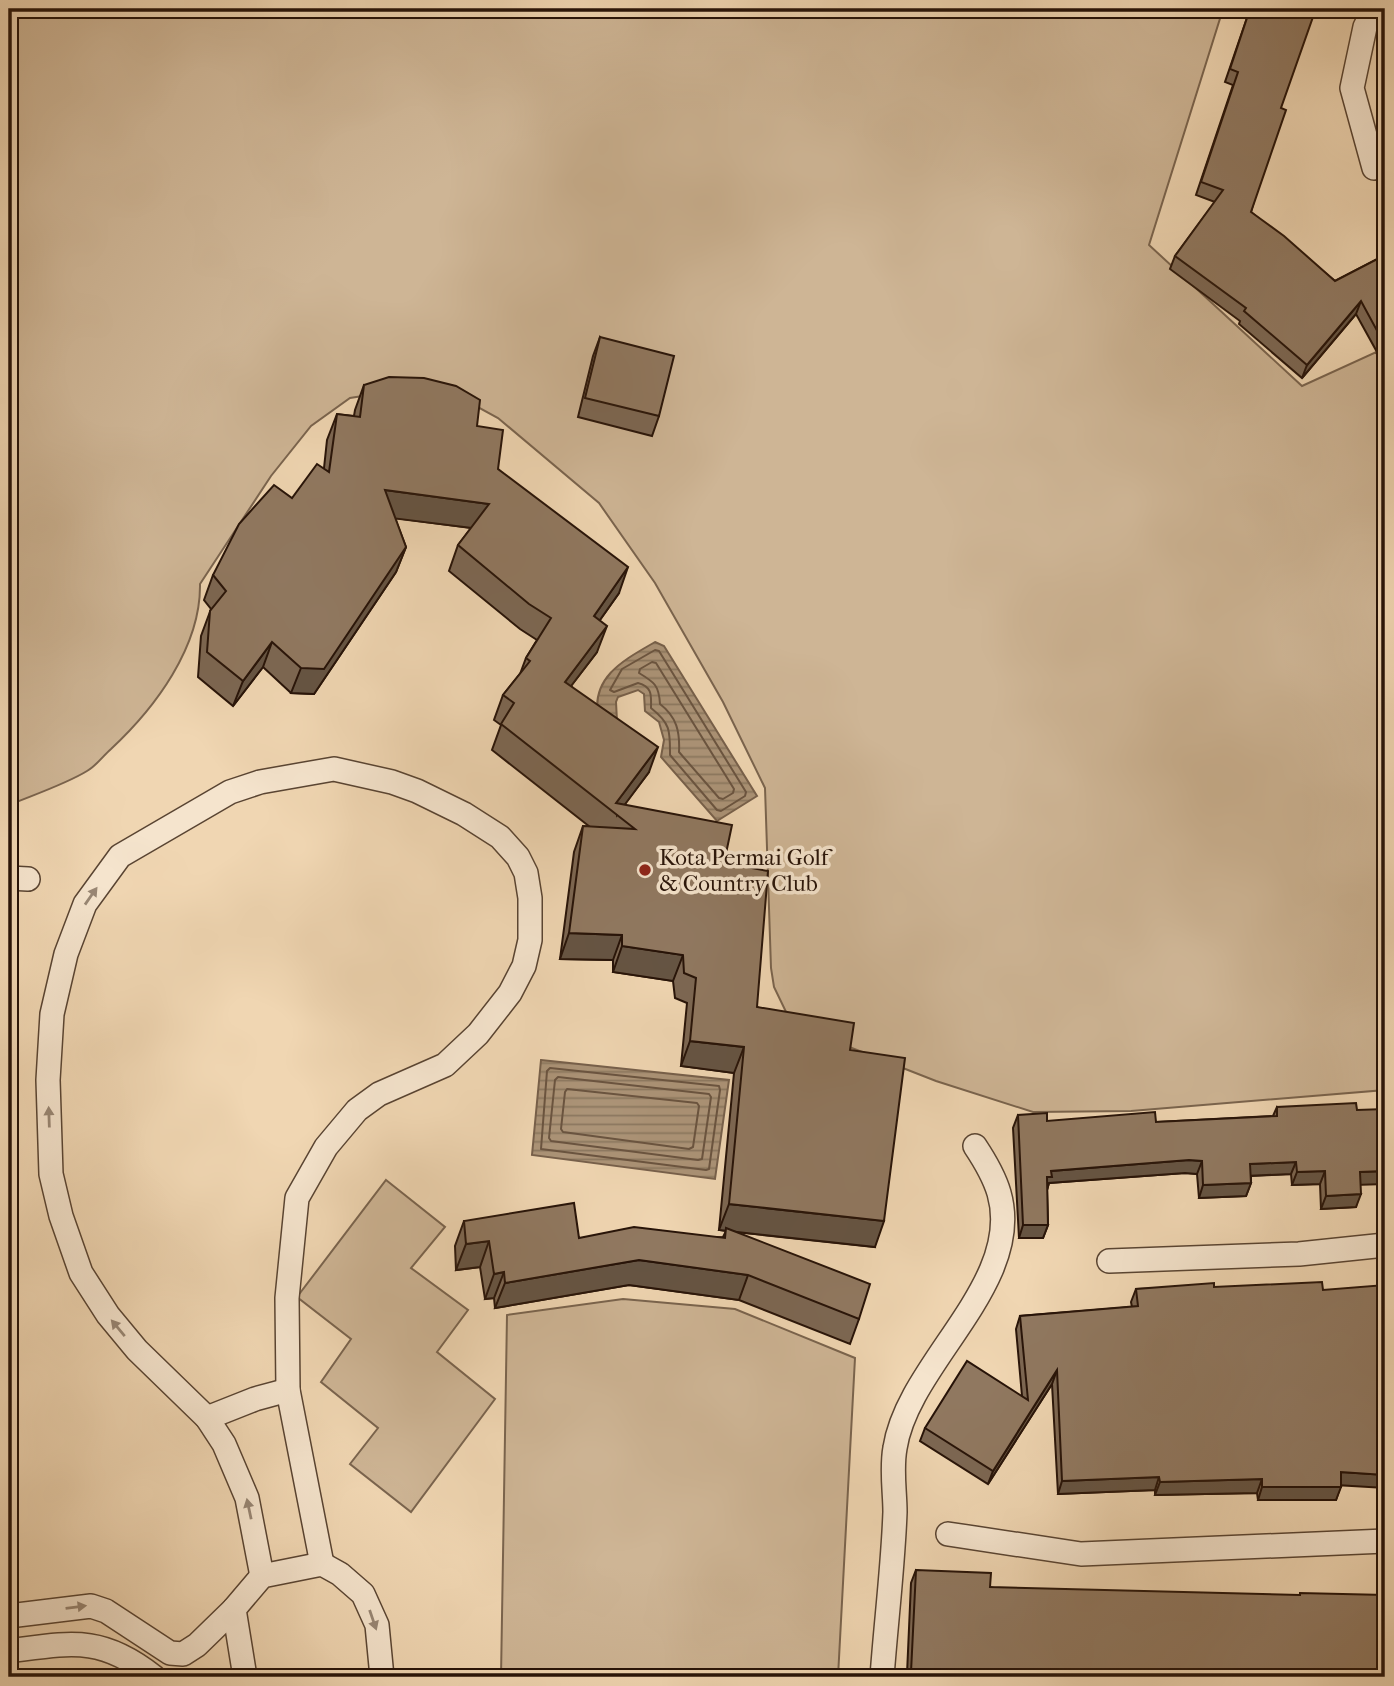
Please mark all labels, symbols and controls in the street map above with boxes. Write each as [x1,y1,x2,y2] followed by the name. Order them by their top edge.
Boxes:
[659,844,833,897] place label: Kota Permai Golf & Country Club
[637,862,653,878] marker: Kota Permai Golf & Country Club
[84,887,98,905] one-way arrow
[44,1105,55,1127] one-way arrow
[111,1319,126,1337] one-way arrow
[243,1498,254,1520] one-way arrow
[66,1602,88,1613] one-way arrow
[368,1609,379,1630] one-way arrow

